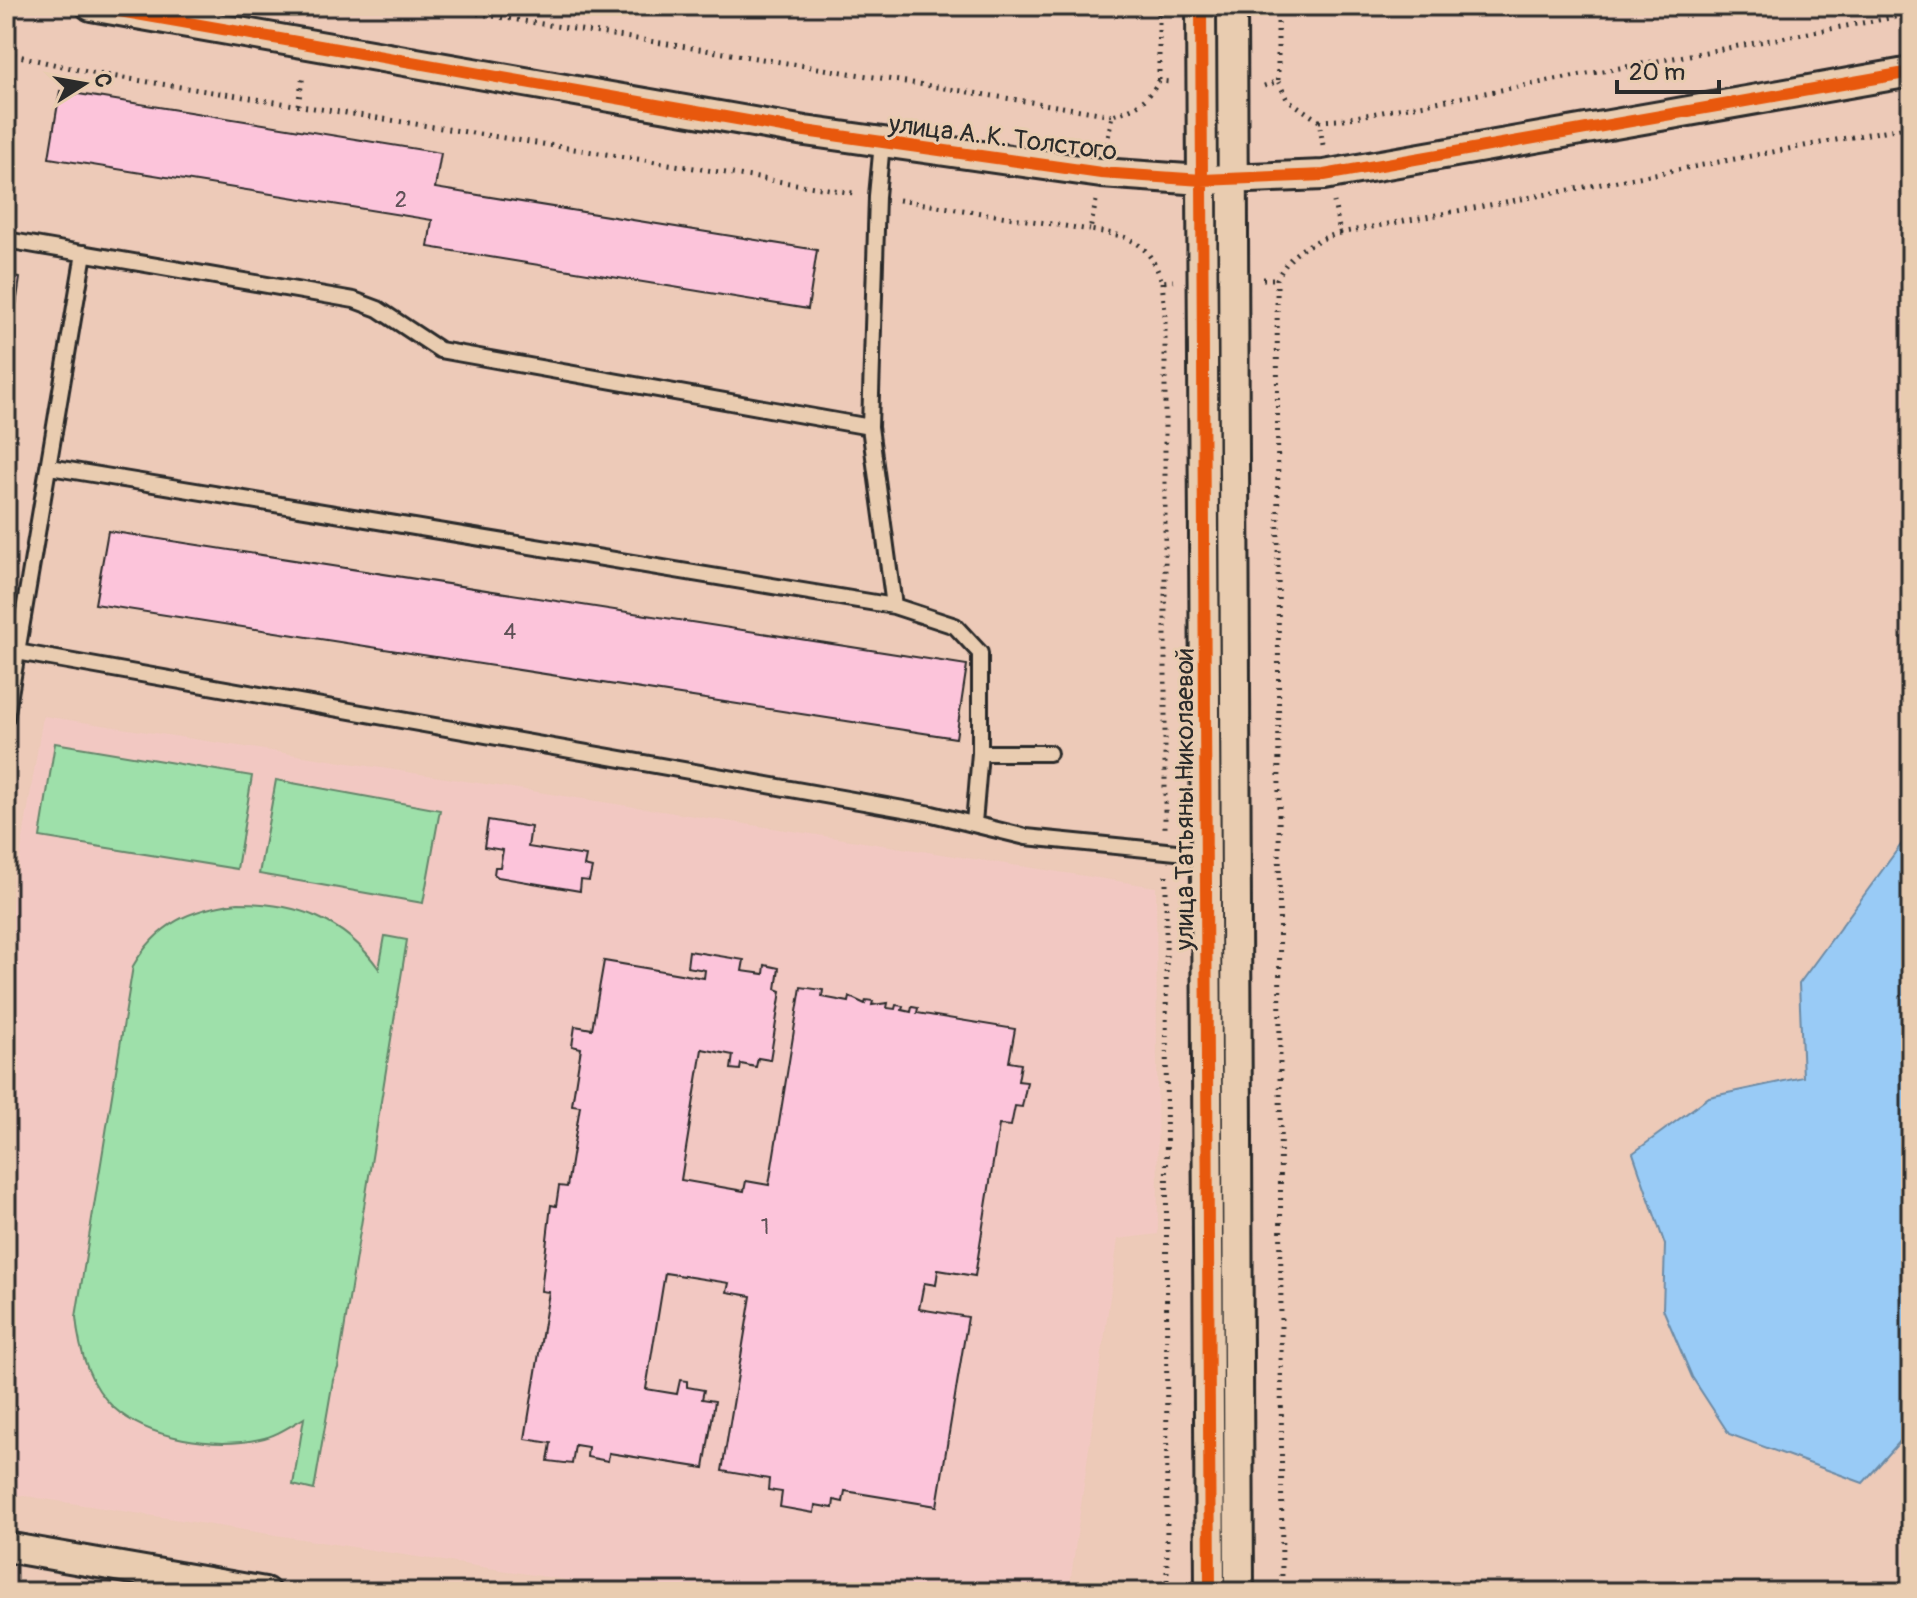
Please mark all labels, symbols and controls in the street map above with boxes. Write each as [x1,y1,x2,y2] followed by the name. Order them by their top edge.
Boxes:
[44,44,124,124] north arrow
[1617,44,1719,94] scale bar
[1629,58,1685,87] text: 20 m
[88,71,118,90] text: С
[886,108,1119,168] street label: улица А. К. Толстого
[395,186,407,214] house number: 2
[504,618,517,646] house number: 4
[1169,648,1201,951] street label: улица Татьяны Николаевой
[761,1213,769,1241] house number: 1

